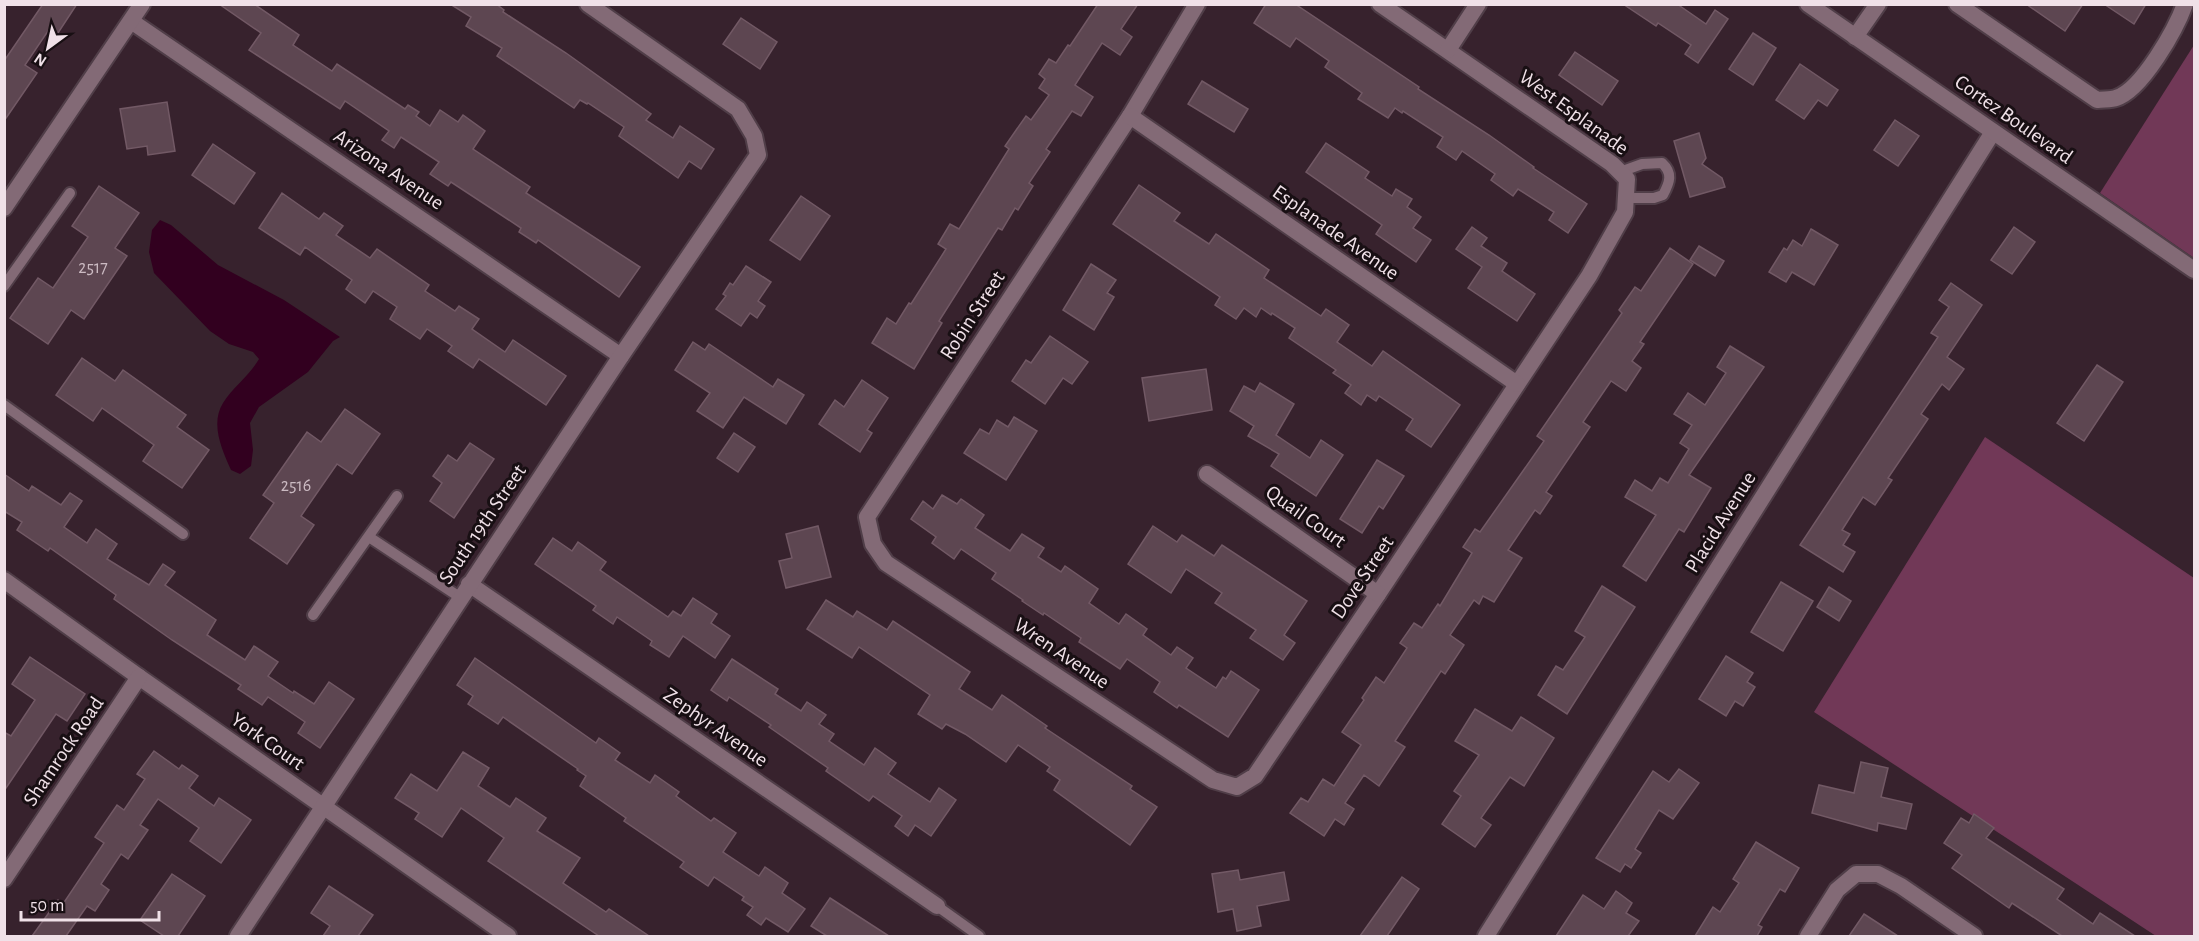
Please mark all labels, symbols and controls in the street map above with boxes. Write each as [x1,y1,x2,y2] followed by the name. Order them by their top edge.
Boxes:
[18,18,78,78] north arrow
[31,50,49,69] text: N
[1515,66,1632,159] street label: West Esplanade
[1951,71,2076,168] street label: Cortez Boulevard
[330,125,447,214] street label: Arizona Avenue
[1269,181,1403,284] street label: Esplanade Avenue
[78,259,108,277] house number: 2517
[936,267,1009,363] street label: Robin Street
[435,460,530,588] street label: South 19th Street
[1681,468,1760,576] street label: Placid Avenue
[281,477,311,495] house number: 2516
[1262,481,1350,552] street label: Quail Court
[1327,532,1398,622] street label: Dove Street
[1010,614,1113,693] street label: Wren Avenue
[660,684,772,771] street label: Zephyr Avenue
[19,693,108,810] street label: Shamrock Road
[227,709,309,774] street label: York Court
[21,884,159,922] scale bar
[30,897,64,915] text: 50 m

